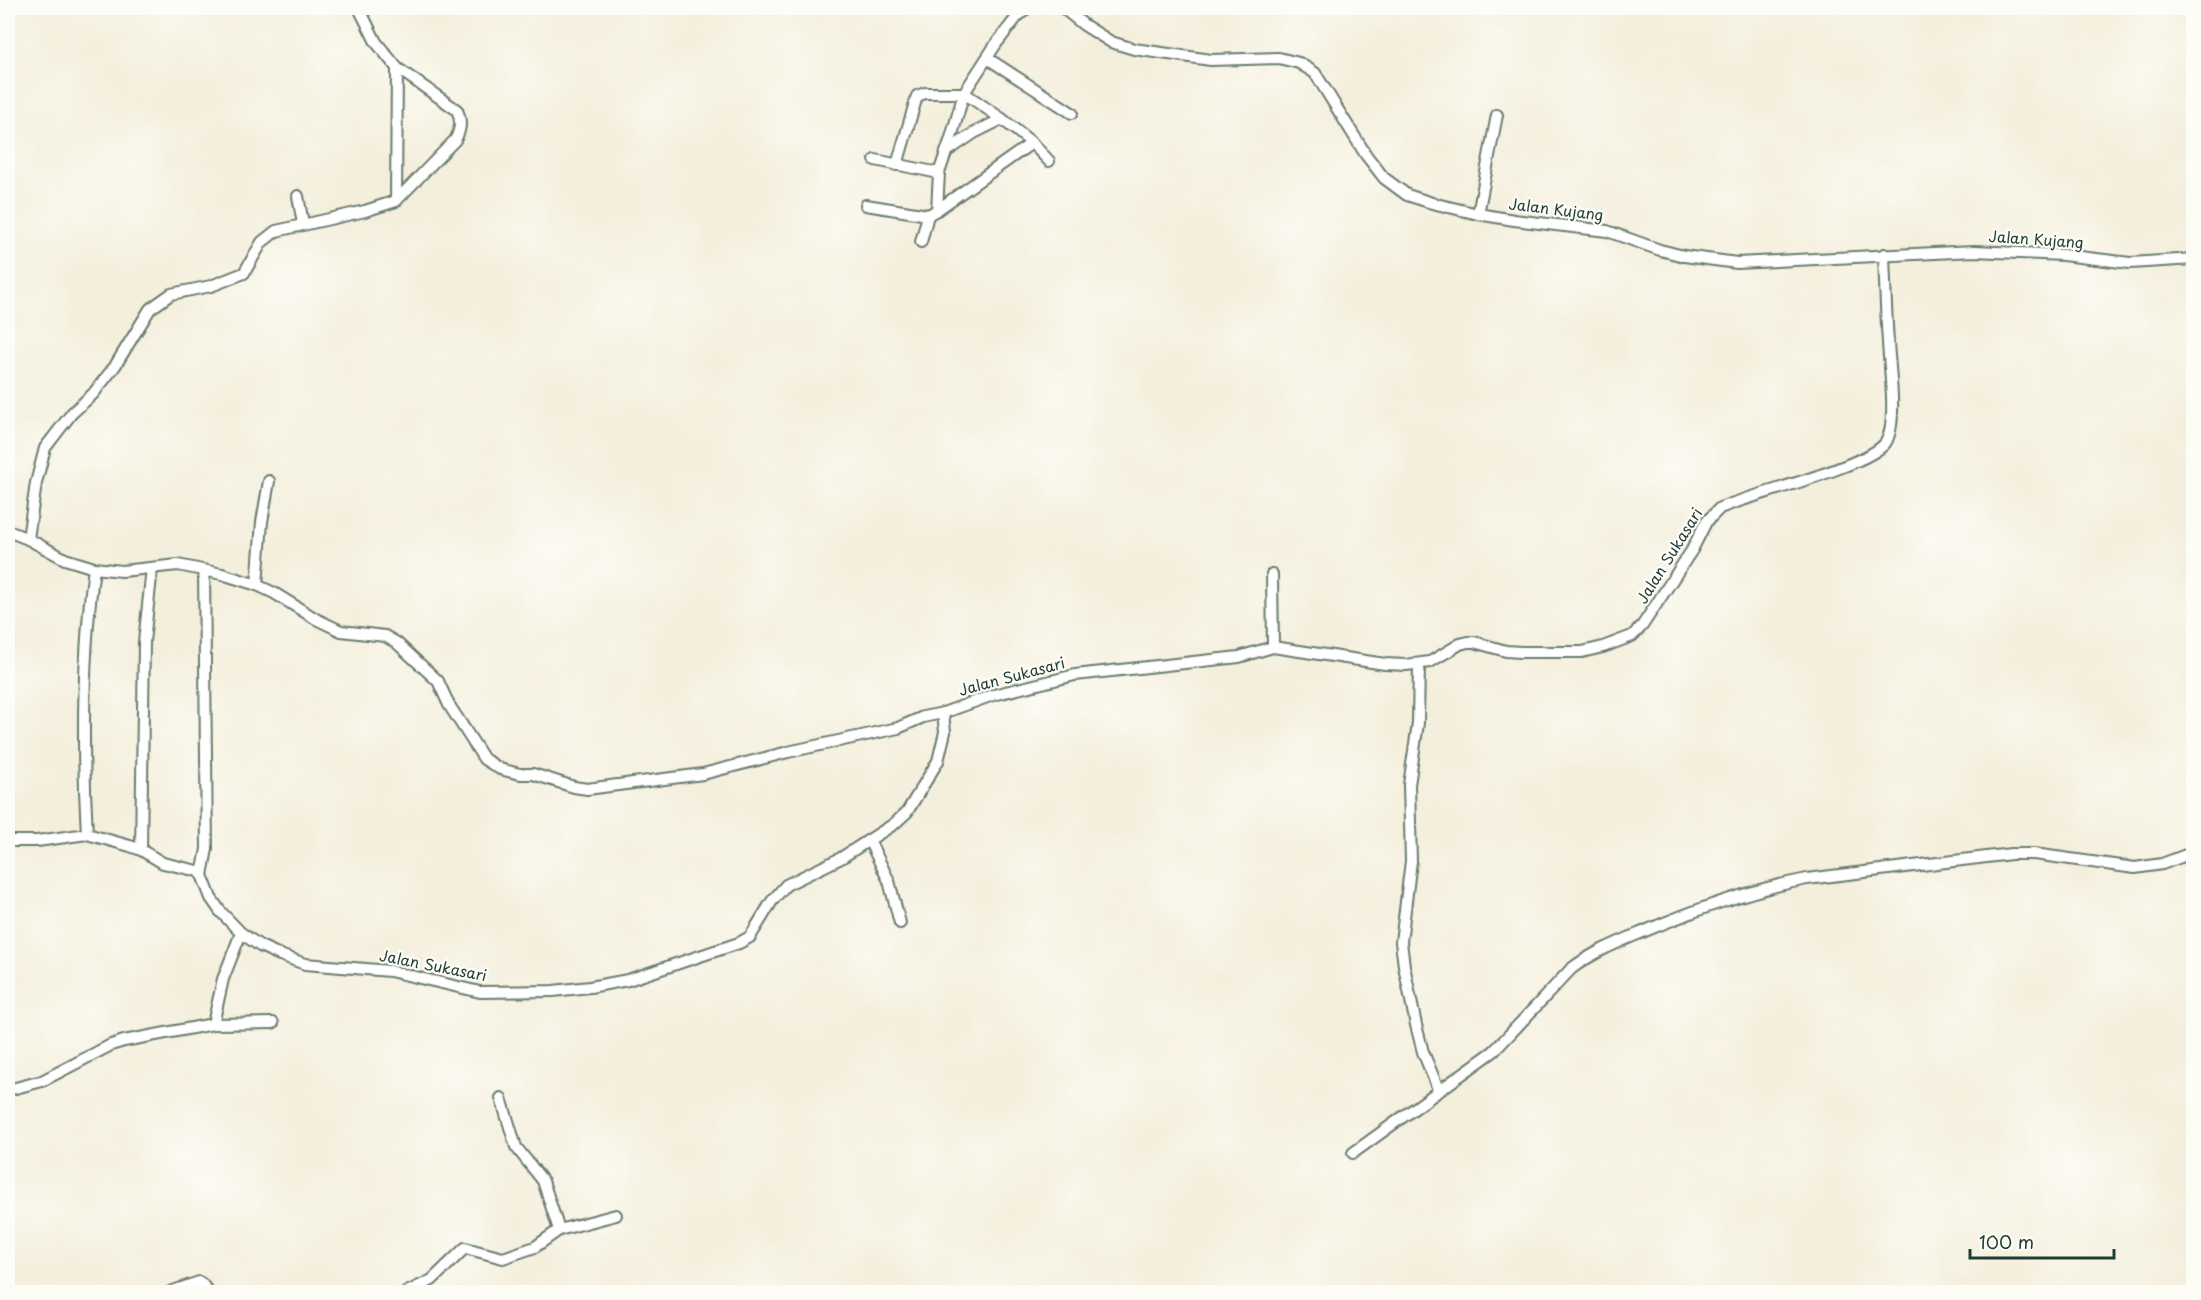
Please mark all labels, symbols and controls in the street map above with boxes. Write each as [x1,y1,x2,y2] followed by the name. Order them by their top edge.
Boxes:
[1508,191,1605,226] street label: Jalan Kujang
[1988,224,2084,253] street label: Jalan Kujang
[1630,503,1707,608] street label: Jalan Sukasari
[956,650,1067,701] street label: Jalan Sukasari
[378,943,489,986] street label: Jalan Sukasari
[1970,1222,2114,1260] scale bar
[1979,1228,2034,1255] text: 100 m

